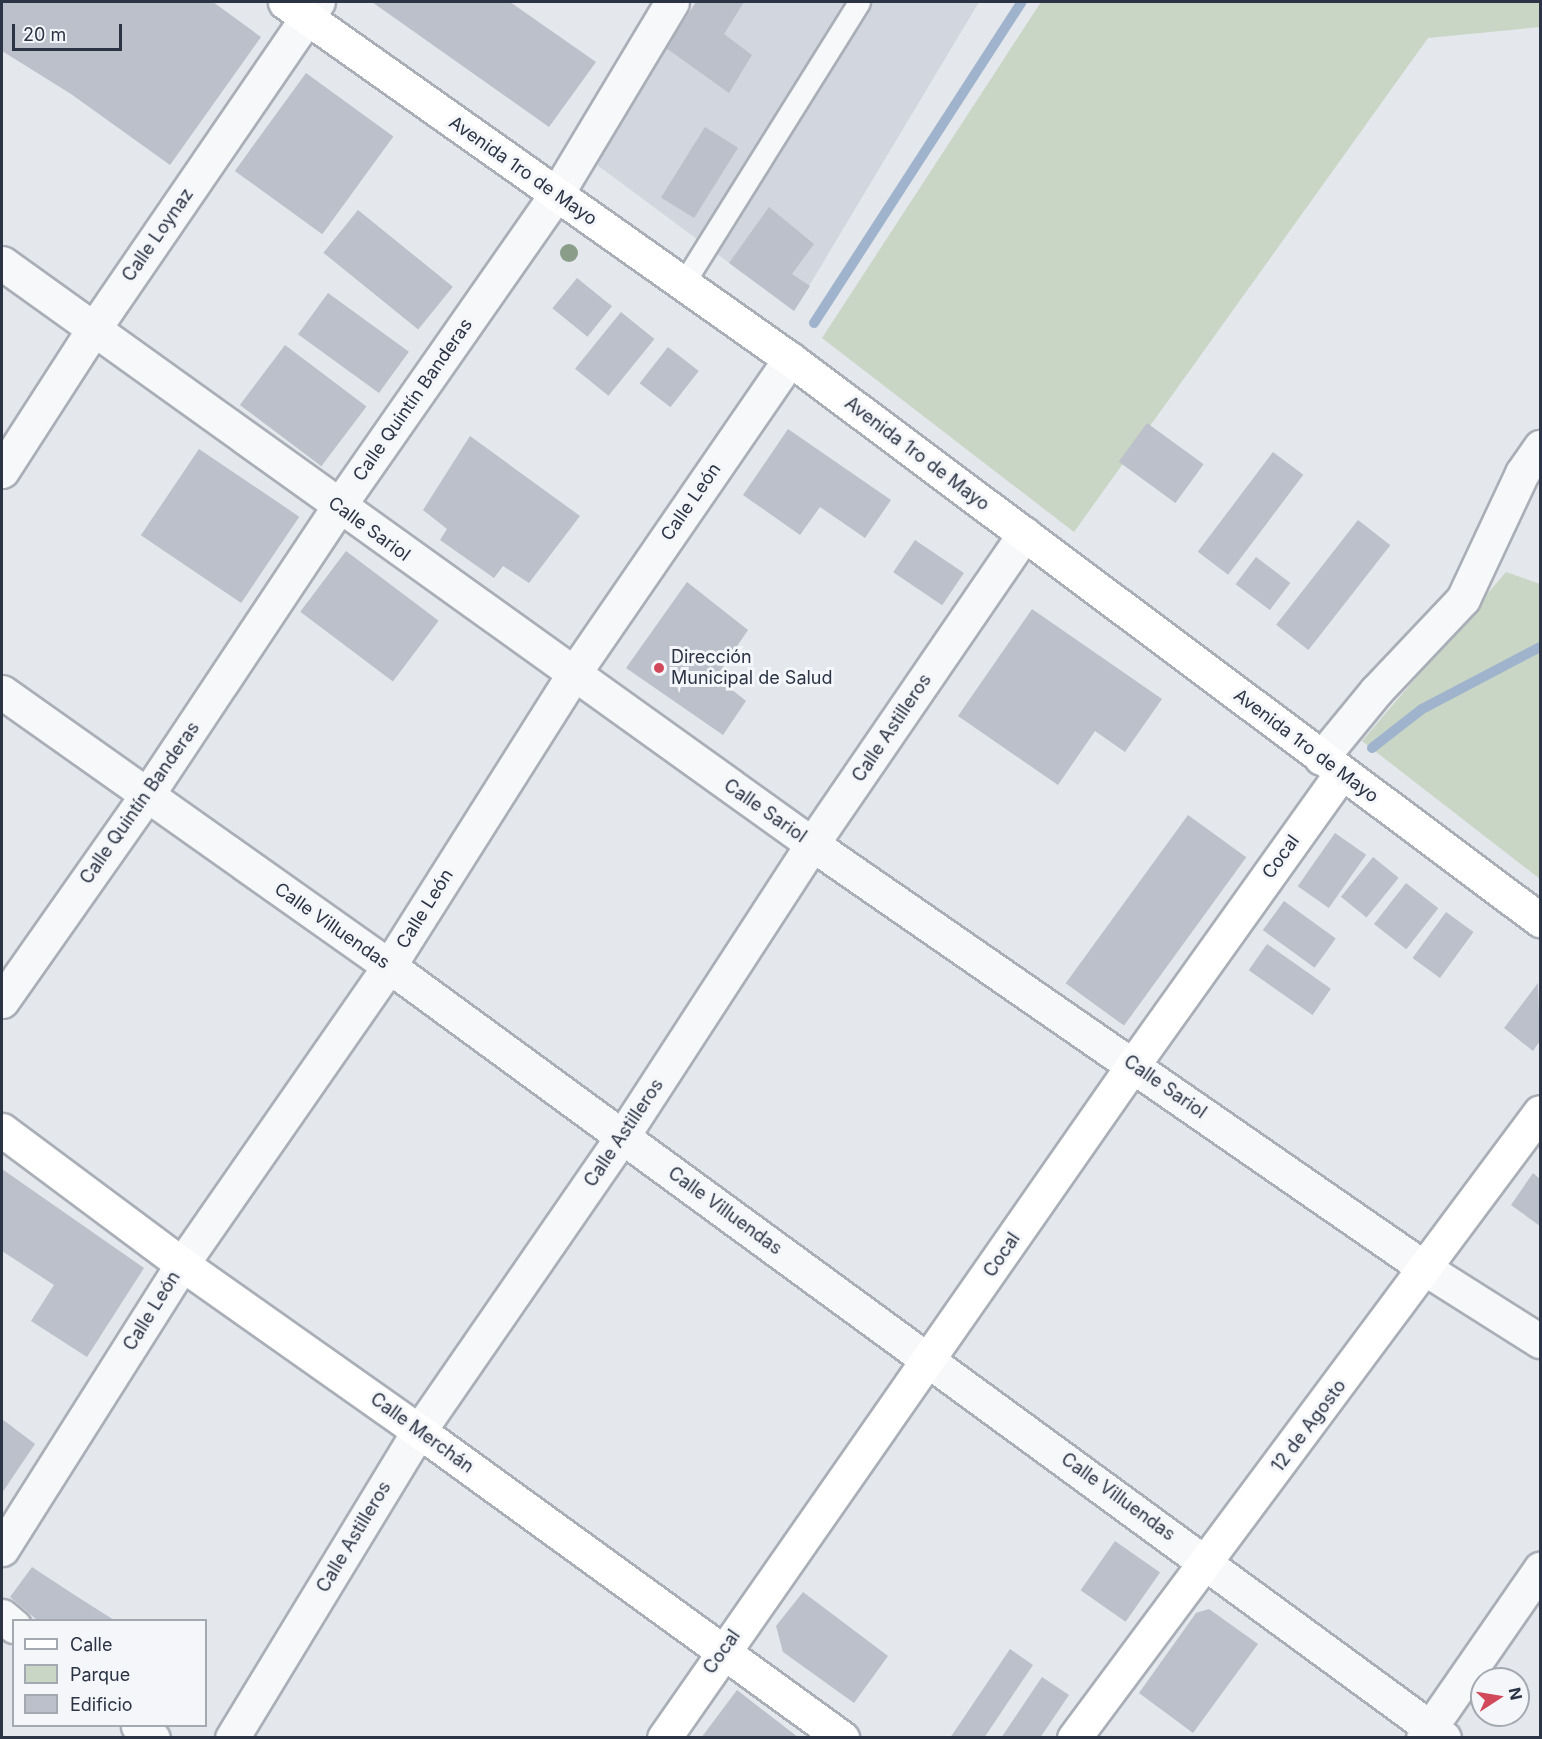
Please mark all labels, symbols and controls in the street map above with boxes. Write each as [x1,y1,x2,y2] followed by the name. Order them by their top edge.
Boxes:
[15,12,124,50] scale bar
[23,24,66,45] text: 20 m
[445,112,601,230] street label: Avenida 1ro de Mayo
[118,184,198,286] street label: Calle Loynaz
[349,315,477,485] street label: Calle Quintín Banderas
[840,393,994,515] street label: Avenida 1ro de Mayo
[656,459,726,545] street label: Calle León
[324,492,414,566] street label: Calle Sariol
[671,647,833,690] place label: Dirección Municipal de Salud
[652,661,666,675] marker: Dirección Municipal de Salud
[848,670,936,786] street label: Calle Astilleros
[1229,685,1383,807] street label: Avenida 1ro de Mayo
[76,718,204,888] street label: Calle Quintín Banderas
[720,775,810,847] street label: Calle Sariol
[1258,831,1304,883] street label: Cocal
[392,865,458,953] street label: Calle León
[270,878,394,974] street label: Calle Villuendas
[1120,1051,1210,1123] street label: Calle Sariol
[580,1075,668,1191] street label: Calle Astilleros
[664,1162,786,1260] street label: Calle Villuendas
[979,1229,1025,1281] street label: Cocal
[119,1267,185,1355] street label: Calle León
[1267,1375,1351,1477] street label: 12 de Agosto
[366,1388,478,1478] street label: Calle Merchán
[1057,1448,1179,1546] street label: Calle Villuendas
[312,1478,396,1596] street label: Calle Astilleros
[12,1619,207,1727] legend
[699,1626,745,1678] street label: Cocal
[70,1634,112,1655] text: Calle
[70,1664,130,1685] text: Parque
[1470,1667,1530,1727] north arrow
[1505,1686,1527,1702] text: N
[70,1694,133,1715] text: Edificio

